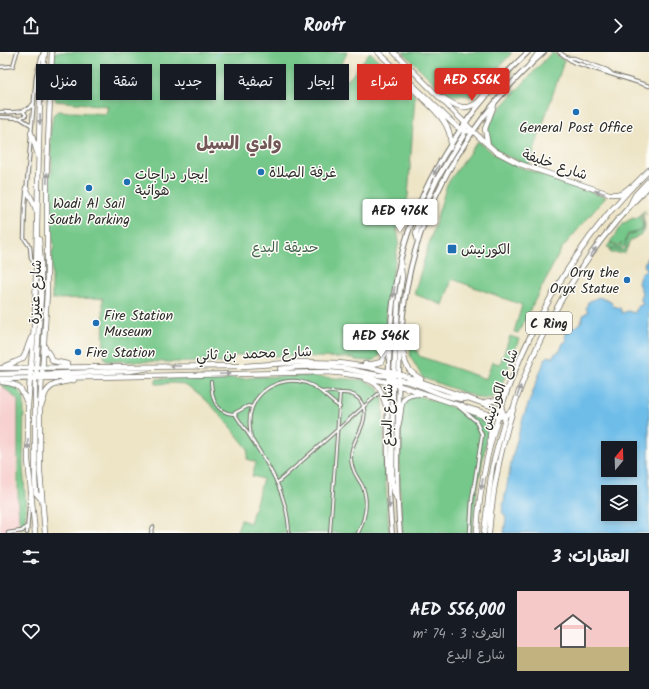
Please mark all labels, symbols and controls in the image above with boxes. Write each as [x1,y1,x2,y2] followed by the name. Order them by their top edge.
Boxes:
[304,12,345,41] text: Roofr
[20,15,42,37] icon: share
[607,15,629,37] icon: forward
[36,64,92,100] chip: منزل
[100,64,152,100] chip: شقة
[160,64,216,100] chip: جديد
[224,64,286,100] chip: تصفية
[294,64,349,100] chip: إيجار
[357,64,412,100] chip: شراء
[431,68,513,102] pin: AED 556K
[443,70,501,91] text: AED 556K
[571,107,581,117] marker: General Post Office
[37,113,43,126] one-way arrow
[519,117,633,139] place label: General Post Office
[196,130,282,159] district label: وادي السيل
[519,144,590,186] street label: شارع خليفة
[269,162,337,184] place label: غرفة الصلاة
[135,164,208,202] place label: إيجار دراجات هوائية
[433,164,440,176] one-way arrow
[256,167,266,177] marker: غرفة الصلاة
[44,171,50,184] one-way arrow
[122,177,132,187] marker: إيجار دراجات هوائية
[84,183,94,193] marker: Wadi Al Sail South Parking
[594,188,606,194] one-way arrow
[48,193,130,231] place label: Wadi Al Sail South Parking
[359,199,441,233] pin: AED 476K
[371,201,429,222] text: AED 476K
[251,237,319,259] park label: حديقة البدع
[461,239,510,261] place label: الكورنيش
[446,243,458,255] marker: الكورنيش
[589,247,597,257] one-way arrow
[24,259,48,325] street label: شارع عنيزة
[550,262,620,300] place label: Orry the Oryx Statue
[622,275,632,285] marker: Orry the Oryx Statue
[391,286,397,298] one-way arrow
[104,305,173,343] place label: Fire Station Museum
[526,312,572,334] road number: C Ring
[91,318,101,328] marker: Fire Station Museum
[340,324,422,358] pin: AED 546K
[352,326,410,347] text: AED 546K
[196,341,312,368] street label: شارع محمد بن ثاني
[86,342,155,364] place label: Fire Station
[475,346,525,433] street label: شارع الكورنيش
[73,347,83,357] marker: Fire Station
[168,363,181,369] one-way arrow
[219,371,232,377] one-way arrow
[376,383,400,447] street label: شارع البدع
[516,385,522,397] one-way arrow
[25,438,31,451] one-way arrow
[601,441,637,477] north arrow
[601,441,637,521] map controls
[479,478,485,490] one-way arrow
[601,485,637,521] button: layers
[386,497,392,509] one-way arrow
[552,544,629,571] text: العقارات: 3
[20,546,42,568] icon: filters
[410,597,505,624] text: AED 556,000
[549,607,597,655] icon: home
[20,620,42,642] icon: heart
[413,624,505,645] text: الغرف: 3 · 74 m²
[446,645,505,666] text: شارع البدع

